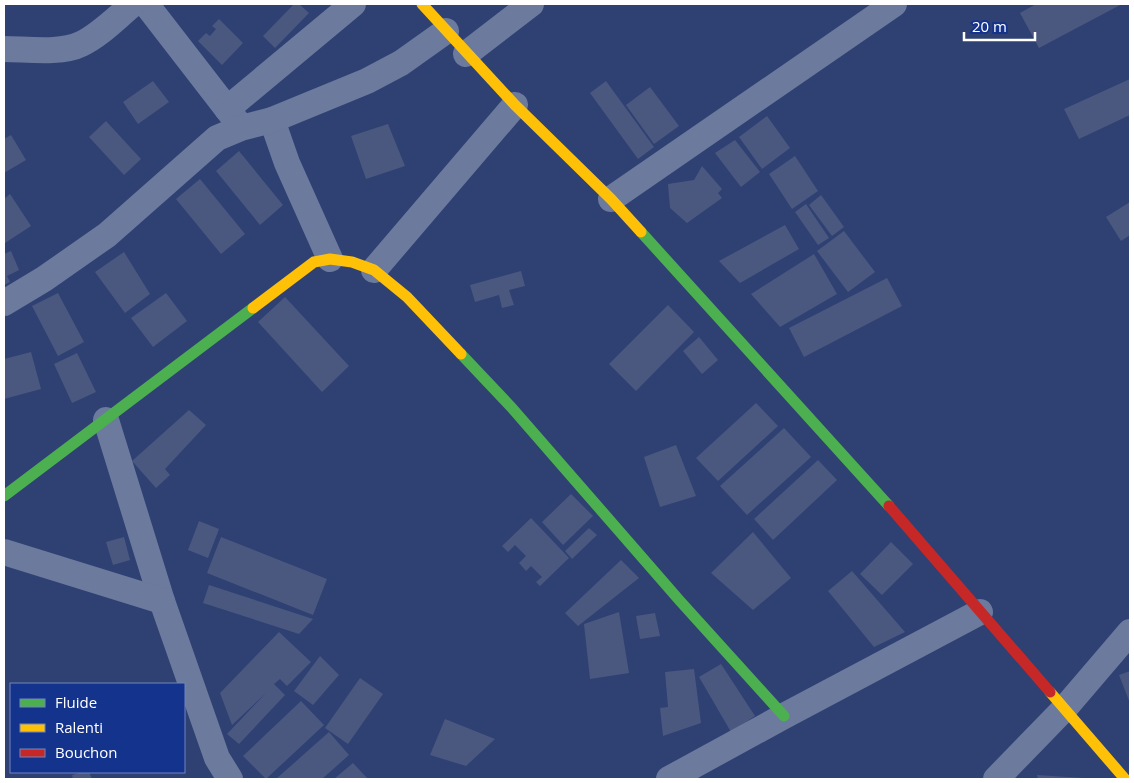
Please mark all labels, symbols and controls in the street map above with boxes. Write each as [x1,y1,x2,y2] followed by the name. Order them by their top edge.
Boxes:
[964,10,1035,42] scale bar
[972,16,1007,36] text: 20 m
[10,683,185,773] legend
[55,692,97,712] text: Fluide
[55,717,103,737] text: Ralenti
[55,742,118,762] text: Bouchon

